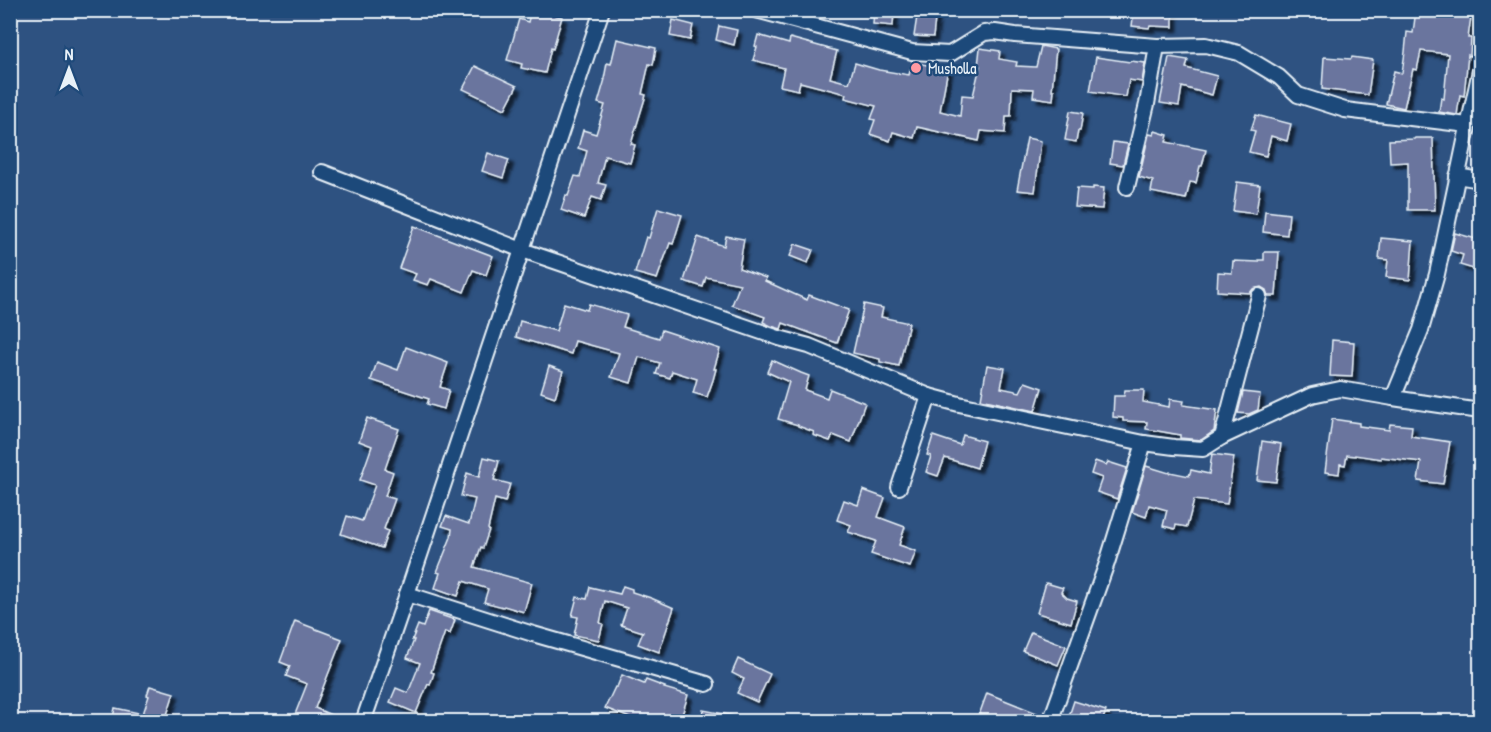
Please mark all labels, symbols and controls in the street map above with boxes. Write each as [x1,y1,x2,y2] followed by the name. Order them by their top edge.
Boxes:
[39,39,99,99] north arrow
[65,43,74,65] text: N
[928,57,976,79] place label: Musholla
[909,61,923,75] marker: Musholla

